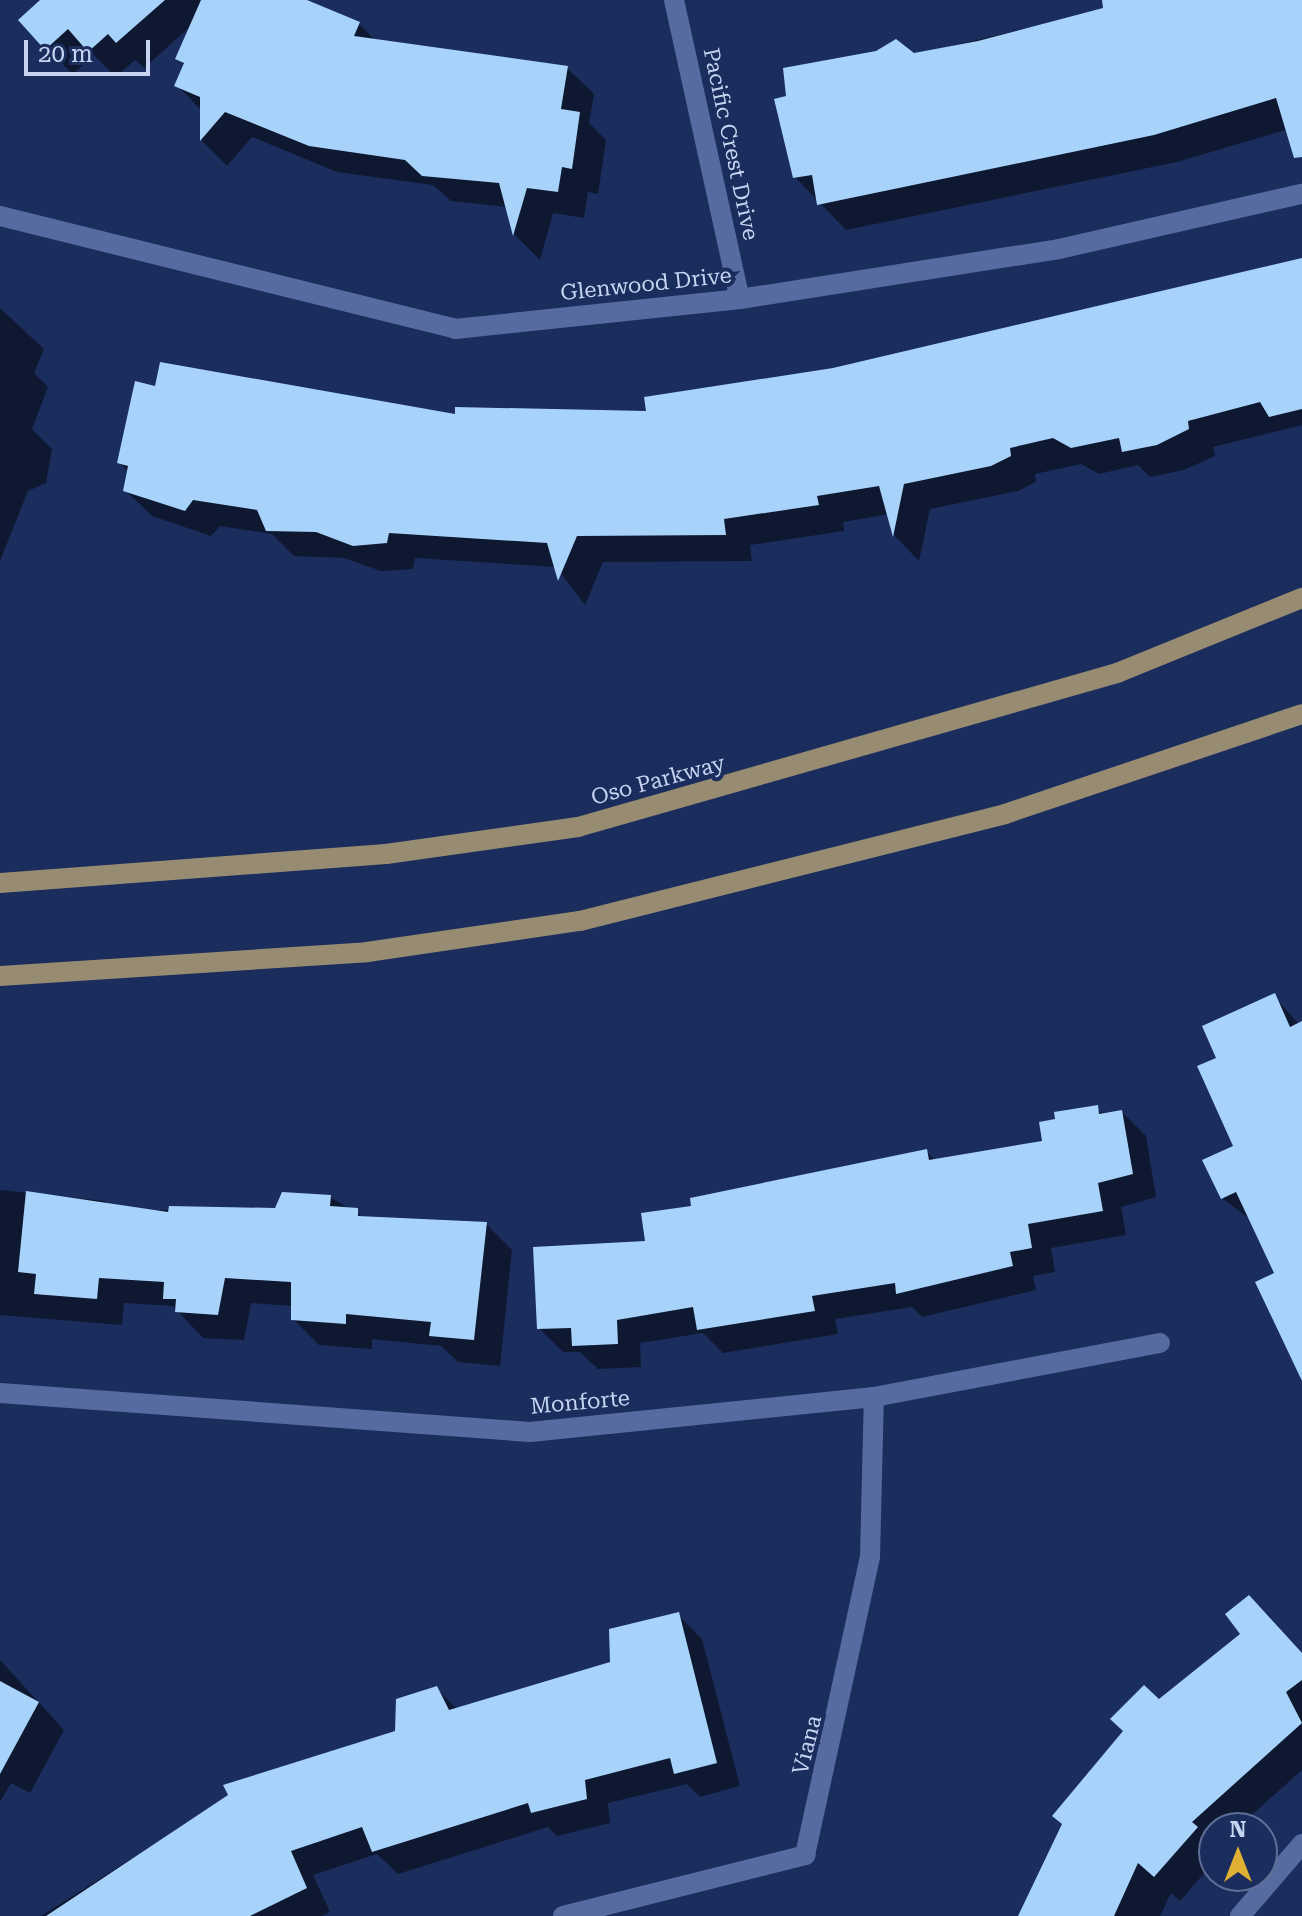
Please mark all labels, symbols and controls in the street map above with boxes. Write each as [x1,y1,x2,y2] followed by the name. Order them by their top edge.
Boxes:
[28,24,154,74] scale bar
[38,40,93,68] text: 20 m
[698,46,764,242] street label: Pacific Crest Drive
[559,262,733,306] street label: Glenwood Drive
[588,749,728,811] street label: Oso Parkway
[529,1384,631,1420] street label: Monforte
[787,1712,827,1778] street label: Viana
[1198,1812,1278,1892] north arrow
[1230,1817,1246,1842] text: N

